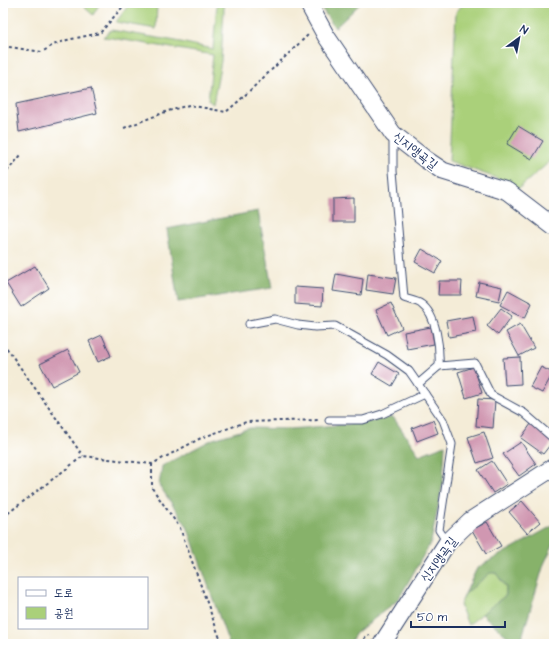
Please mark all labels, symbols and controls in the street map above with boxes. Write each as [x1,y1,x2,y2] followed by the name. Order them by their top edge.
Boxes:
[499,18,539,58] north arrow
[517,22,531,38] text: N
[389,128,442,174] street label: 신지앵곡길
[416,533,461,586] street label: 신지앵곡길
[18,577,148,629] legend
[54,585,73,602] text: 도로
[411,603,505,629] scale bar
[54,605,73,622] text: 공원
[417,609,448,626] text: 50 m

